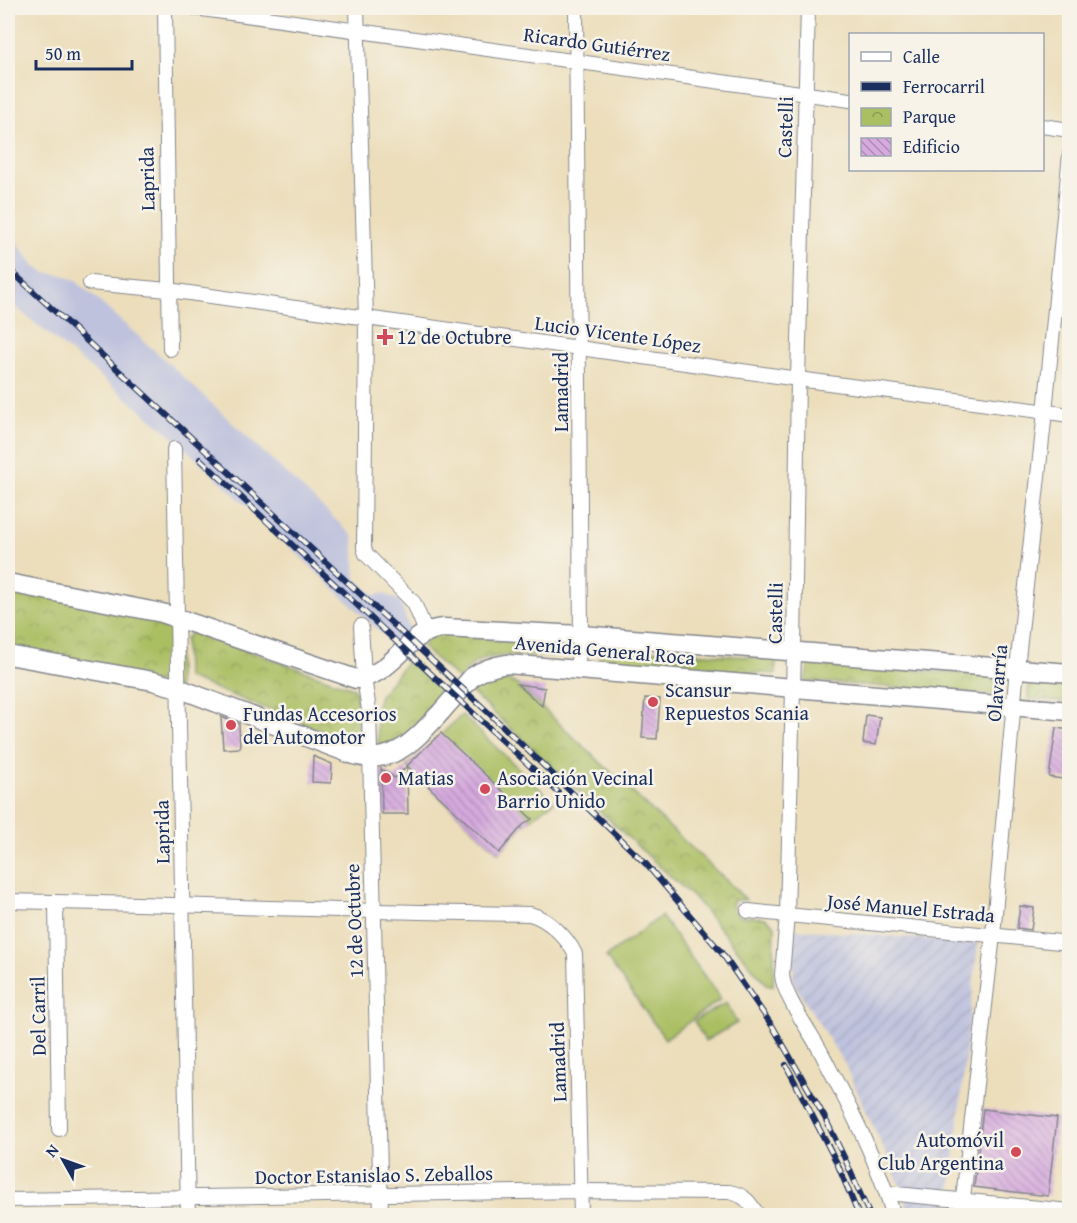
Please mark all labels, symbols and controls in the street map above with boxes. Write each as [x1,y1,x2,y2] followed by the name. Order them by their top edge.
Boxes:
[522,19,672,68] street label: Ricardo Gutiérrez
[36,33,132,71] scale bar
[849,33,1044,171] legend
[45,40,81,67] text: 50 m
[903,43,940,70] text: Calle
[903,73,985,100] text: Ferrocarril
[769,95,800,158] street label: Castelli
[903,103,956,130] text: Parque
[903,133,960,160] text: Edificio
[131,146,162,211] street label: Laprida
[533,307,703,360] street label: Lucio Vicente López
[397,322,512,351] place label: 12 de Octubre
[378,330,392,344] marker: 12 de Octubre
[546,352,575,432] street label: Lamadrid
[759,582,790,644] street label: Castelli
[514,627,697,672] street label: Avenida General Roca
[979,643,1014,723] street label: Olavarría
[665,675,809,727] place label: Scansur Repuestos Scania
[646,695,660,709] marker: Scansur Repuestos Scania
[243,699,397,751] place label: Fundas Accesorios del Automotor
[224,718,238,732] marker: Fundas Accesorios del Automotor
[398,763,454,792] place label: Matias
[497,763,654,815] place label: Asociación Vecinal Barrio Unido
[379,771,393,785] marker: Matias
[478,782,492,796] marker: Asociación Vecinal Barrio Unido
[146,799,177,864] street label: Laprida
[337,863,370,979] street label: 12 de Octubre
[823,885,997,929] street label: José Manuel Estrada
[22,976,53,1056] street label: Del Carril
[542,1021,573,1103] street label: Lamadrid
[878,1125,1005,1177] place label: Automóvil Club Argentina
[33,1130,93,1190] north arrow
[39,1138,64,1162] text: N
[1009,1145,1023,1159] marker: Automóvil Club Argentina
[255,1158,493,1191] street label: Doctor Estanislao S. Zeballos

